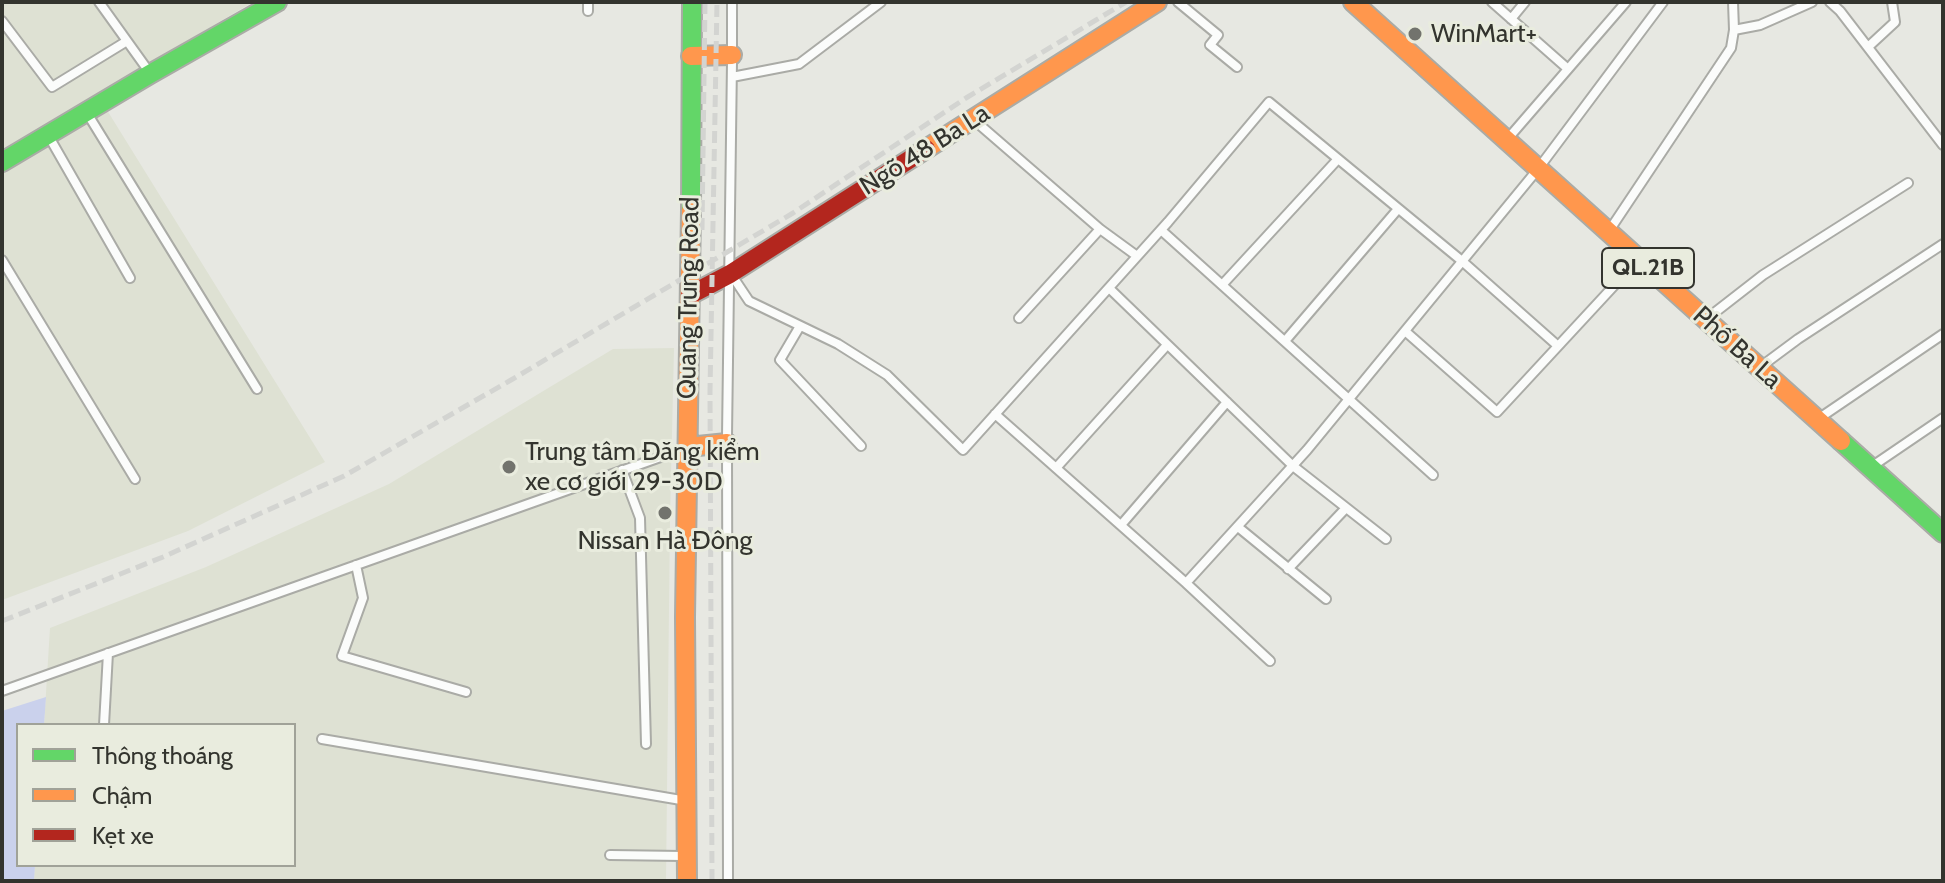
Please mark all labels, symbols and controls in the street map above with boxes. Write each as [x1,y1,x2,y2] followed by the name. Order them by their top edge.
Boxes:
[1431,18,1537,50] place label: WinMart+
[1406,25,1424,43] marker: WinMart+
[854,98,996,202] street label: Ngõ 48 Ba La
[672,197,706,399] street label: Quang Trung Road
[1602,248,1694,288] road number: QL.21B
[1686,300,1788,396] street label: Phố Ba La
[525,436,760,498] place label: Trung tâm Đăng kiểm xe cơ giới 29-30D
[500,458,518,476] marker: Trung tâm Đăng kiểm xe cơ giới 29-30D
[656,504,674,522] marker: Nissan Hà Đông
[577,525,753,557] place label: Nissan Hà Đông
[16,723,296,867] legend
[92,741,233,770] text: Thông thoáng
[92,781,152,810] text: Chậm
[92,821,154,850] text: Kẹt xe

